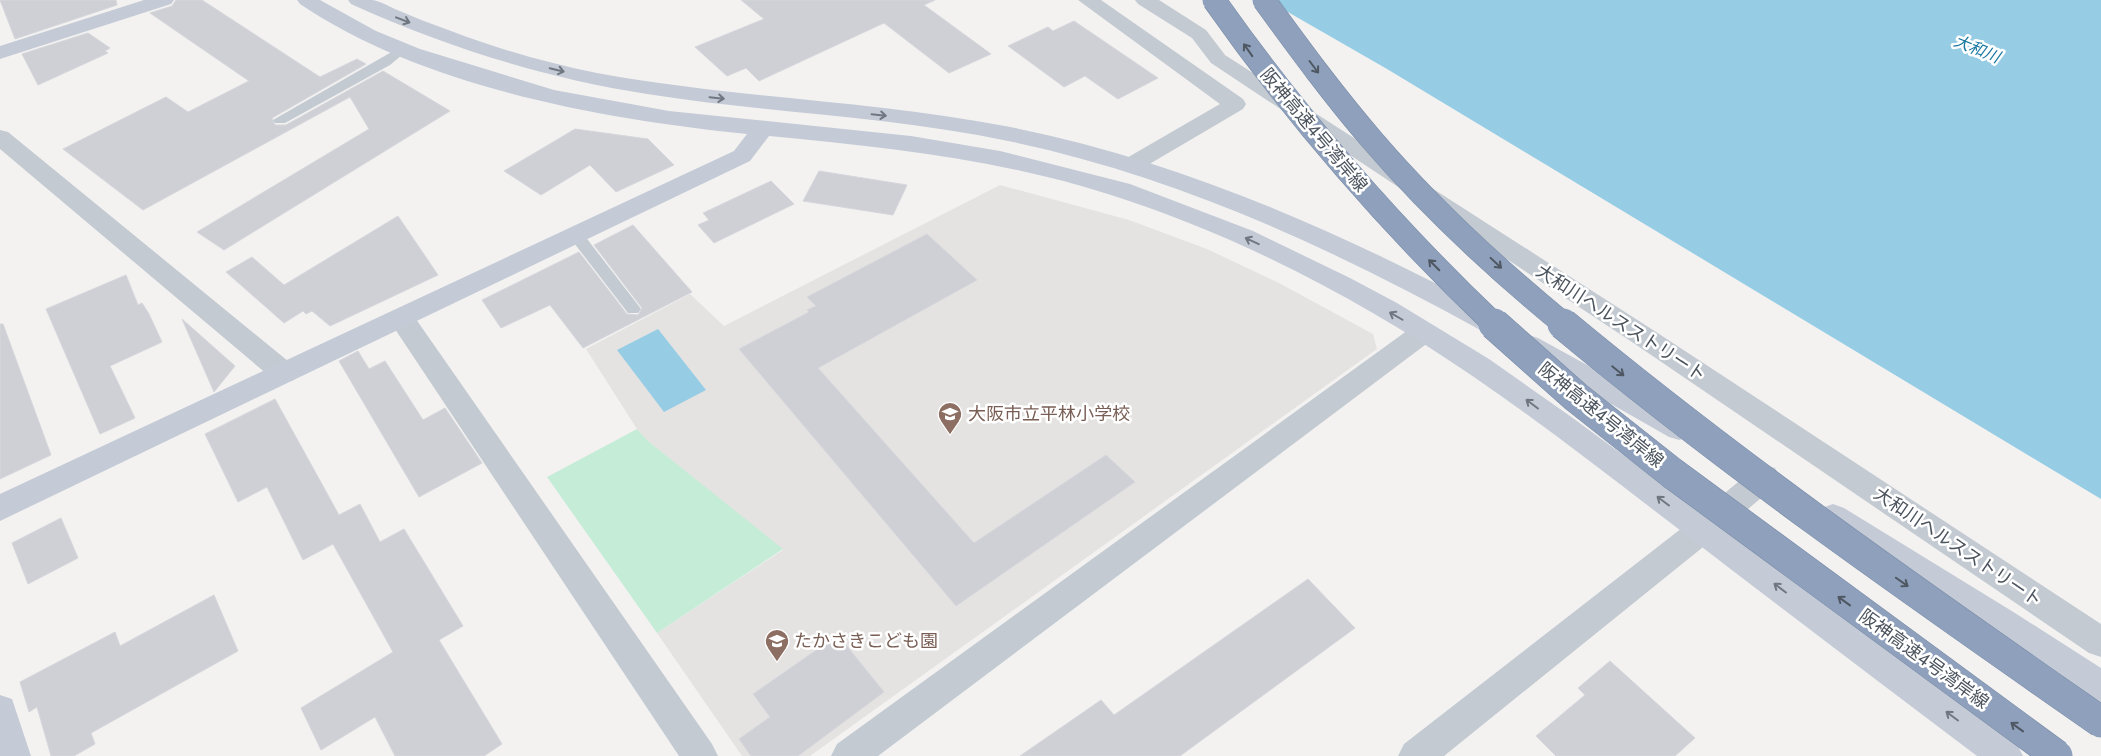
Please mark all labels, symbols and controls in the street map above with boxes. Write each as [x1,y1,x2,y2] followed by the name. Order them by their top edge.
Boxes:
[394,16,410,25] one-way arrow
[1950,29,2005,69] water label: 大和川
[1243,43,1253,57] one-way arrow
[1309,60,1319,74] one-way arrow
[1254,62,1374,198] street label: 阪神高速4号湾岸線
[548,66,564,75] one-way arrow
[709,93,725,103] one-way arrow
[870,110,886,120] one-way arrow
[1245,235,1260,245] one-way arrow
[1489,257,1502,269] one-way arrow
[1531,258,1711,388] street label: 大和川ヘルスストリート
[1428,259,1440,271] one-way arrow
[1388,311,1403,321] one-way arrow
[1533,356,1669,474] street label: 阪神高速4号湾岸線
[1611,365,1624,376] one-way arrow
[1525,399,1539,409] one-way arrow
[937,401,963,435] school or university icon: 大阪市立平林小学校
[968,401,1130,427] place label: 大阪市立平林小学校
[1869,481,2047,613] street label: 大和川ヘルスストリート
[1656,496,1670,506] one-way arrow
[1895,577,1909,587] one-way arrow
[1773,583,1787,593] one-way arrow
[1838,595,1851,606] one-way arrow
[1854,603,1994,715] street label: 阪神高速4号湾岸線
[764,628,790,662] school or university icon: たかさきこども園
[794,628,938,654] place label: たかさきこども園
[1946,711,1959,722] one-way arrow
[2011,722,2025,733] one-way arrow

